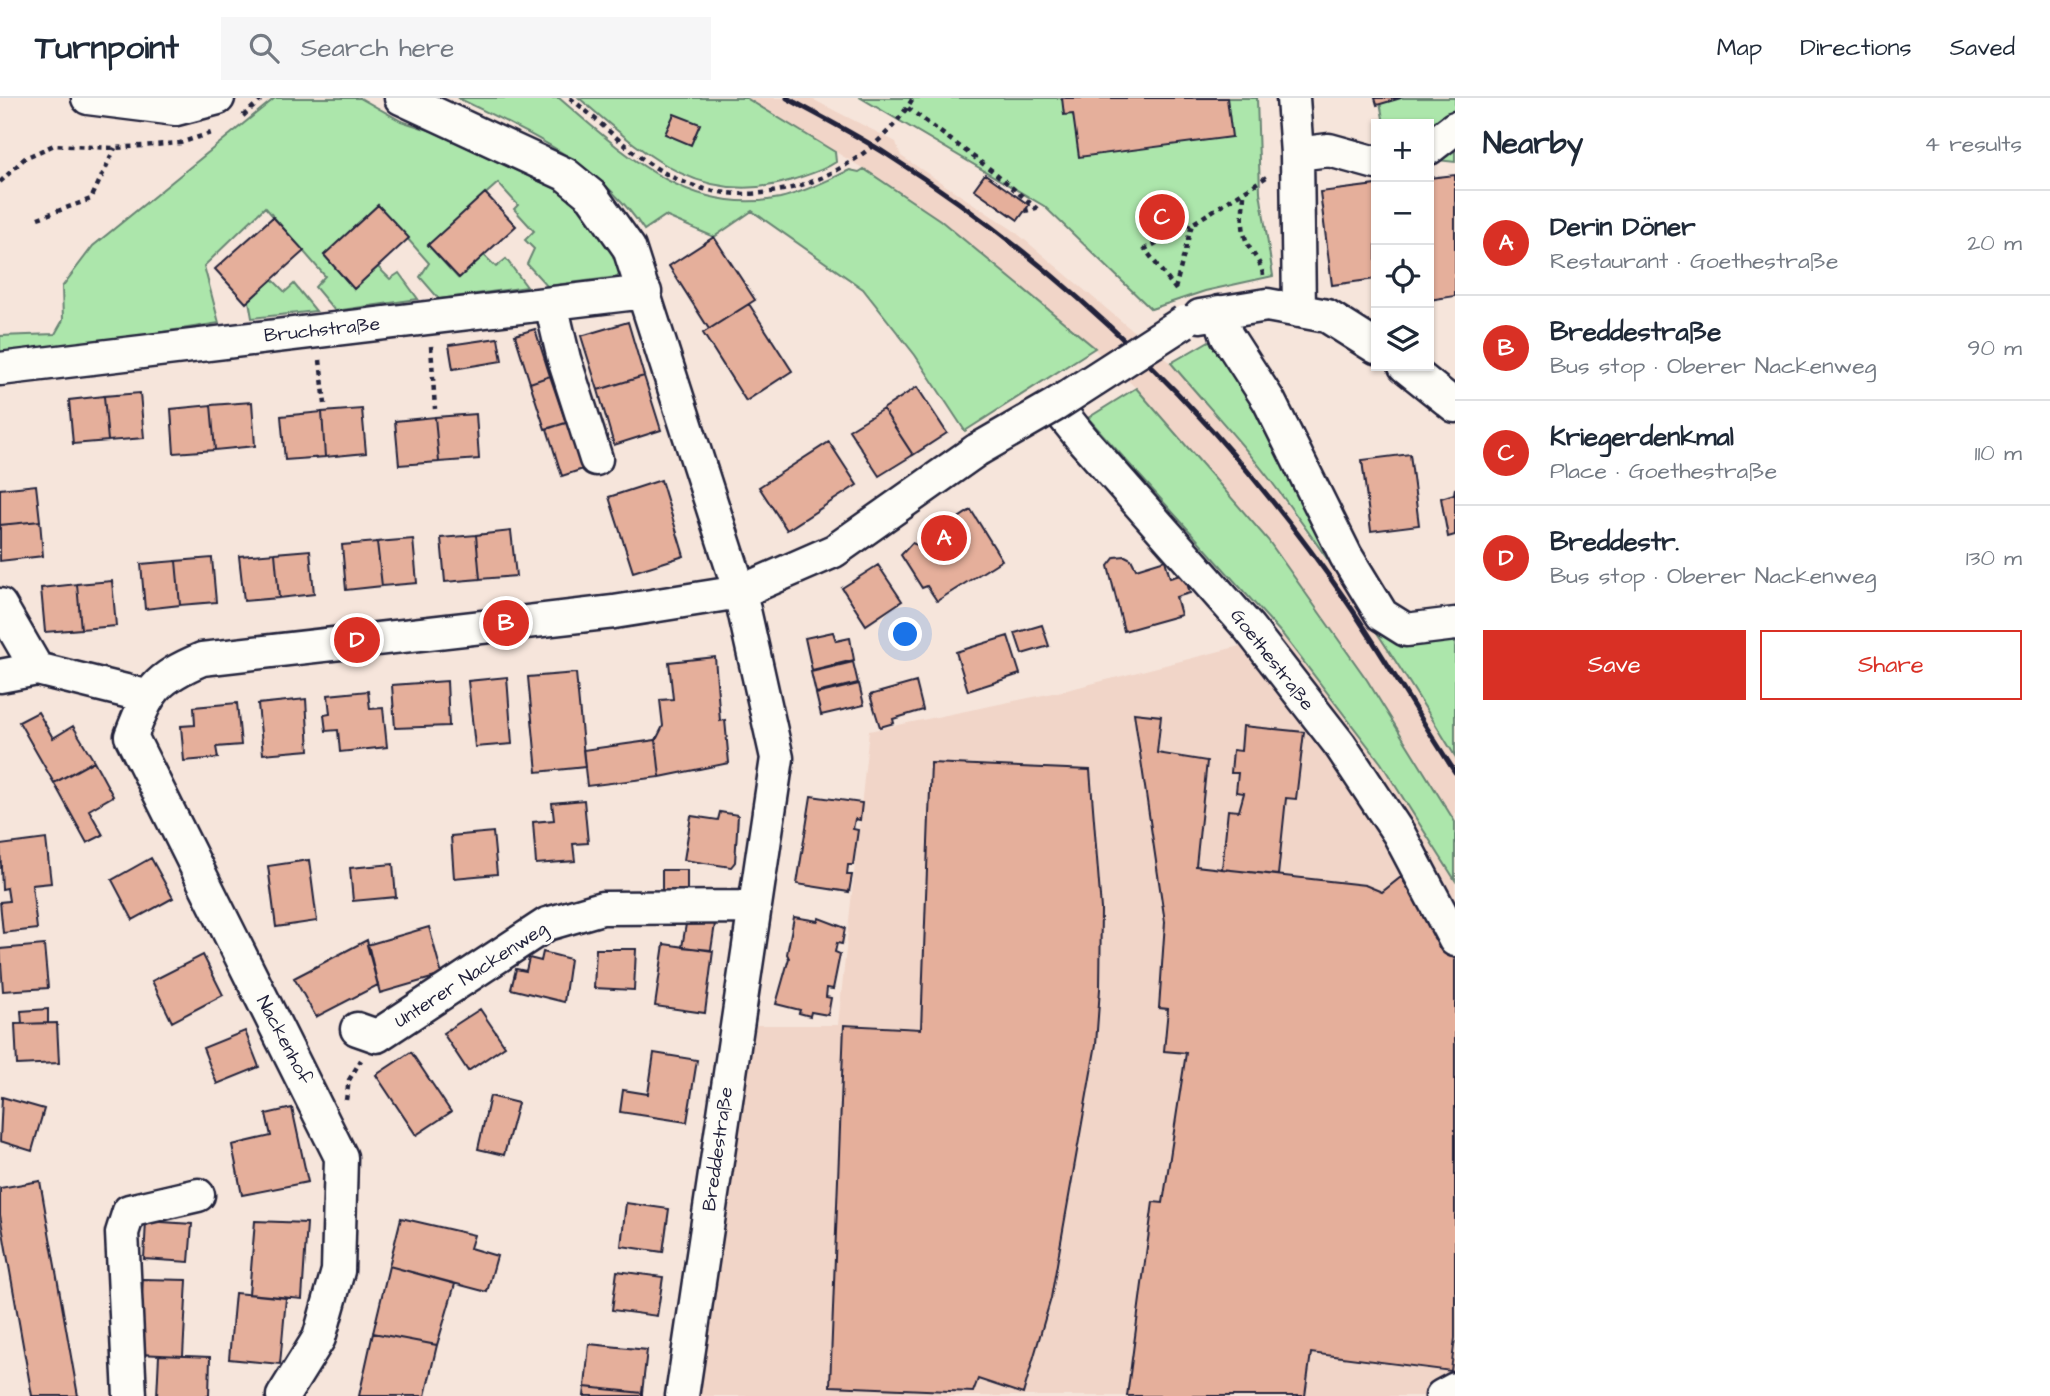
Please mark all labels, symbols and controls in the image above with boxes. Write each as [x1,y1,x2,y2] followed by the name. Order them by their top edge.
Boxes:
[221,17,711,80] search box
[35,25,179,71] text: Turnpoint
[245,29,283,67] icon: search
[301,30,454,66] text: Search here
[1717,31,1762,65] text: Map
[1800,31,1912,65] text: Directions
[1950,31,2015,65] text: Saved
[1371,119,1434,371] map controls
[1371,119,1434,182] button: +
[1483,123,1583,165] text: Nearby
[1924,128,2022,160] text: 4 results
[1371,182,1434,245] button: −
[1139,191,1185,243] pin: C
[1550,209,1696,245] text: Derin Döner
[1499,227,1513,259] text: A
[1967,227,2022,259] text: 20 m
[1371,245,1434,308] button: locate
[1550,245,1838,277] text: Restaurant · Goethestraße
[1371,308,1434,371] button: layers
[263,310,381,350] street label: Bruchstraße
[1550,314,1721,350] text: Breddestraße
[1498,332,1514,364] text: B
[1967,332,2022,364] text: 90 m
[1550,350,1876,382] text: Bus stop · Oberer Nackenweg
[1550,419,1734,455] text: Kriegerdenkmal
[1498,437,1514,469] text: C
[1974,437,2022,469] text: 110 m
[1550,455,1777,487] text: Place · Goethestraße
[921,512,967,564] pin: A
[1550,524,1679,560] text: Breddestr.
[1499,542,1513,574] text: D
[1966,542,2022,574] text: 130 m
[1550,560,1876,592] text: Bus stop · Oberer Nackenweg
[483,597,529,649] pin: B
[1224,603,1320,717] street label: Goethestraße
[334,614,380,666] pin: D
[888,617,922,651] your location
[1483,630,1746,700] button: Save
[1760,630,2022,700] button: Share
[389,915,553,1035] street label: Unterer Nackenweg
[249,991,319,1090] street label: Nackenhof
[696,1085,740,1213] street label: Breddestraße

